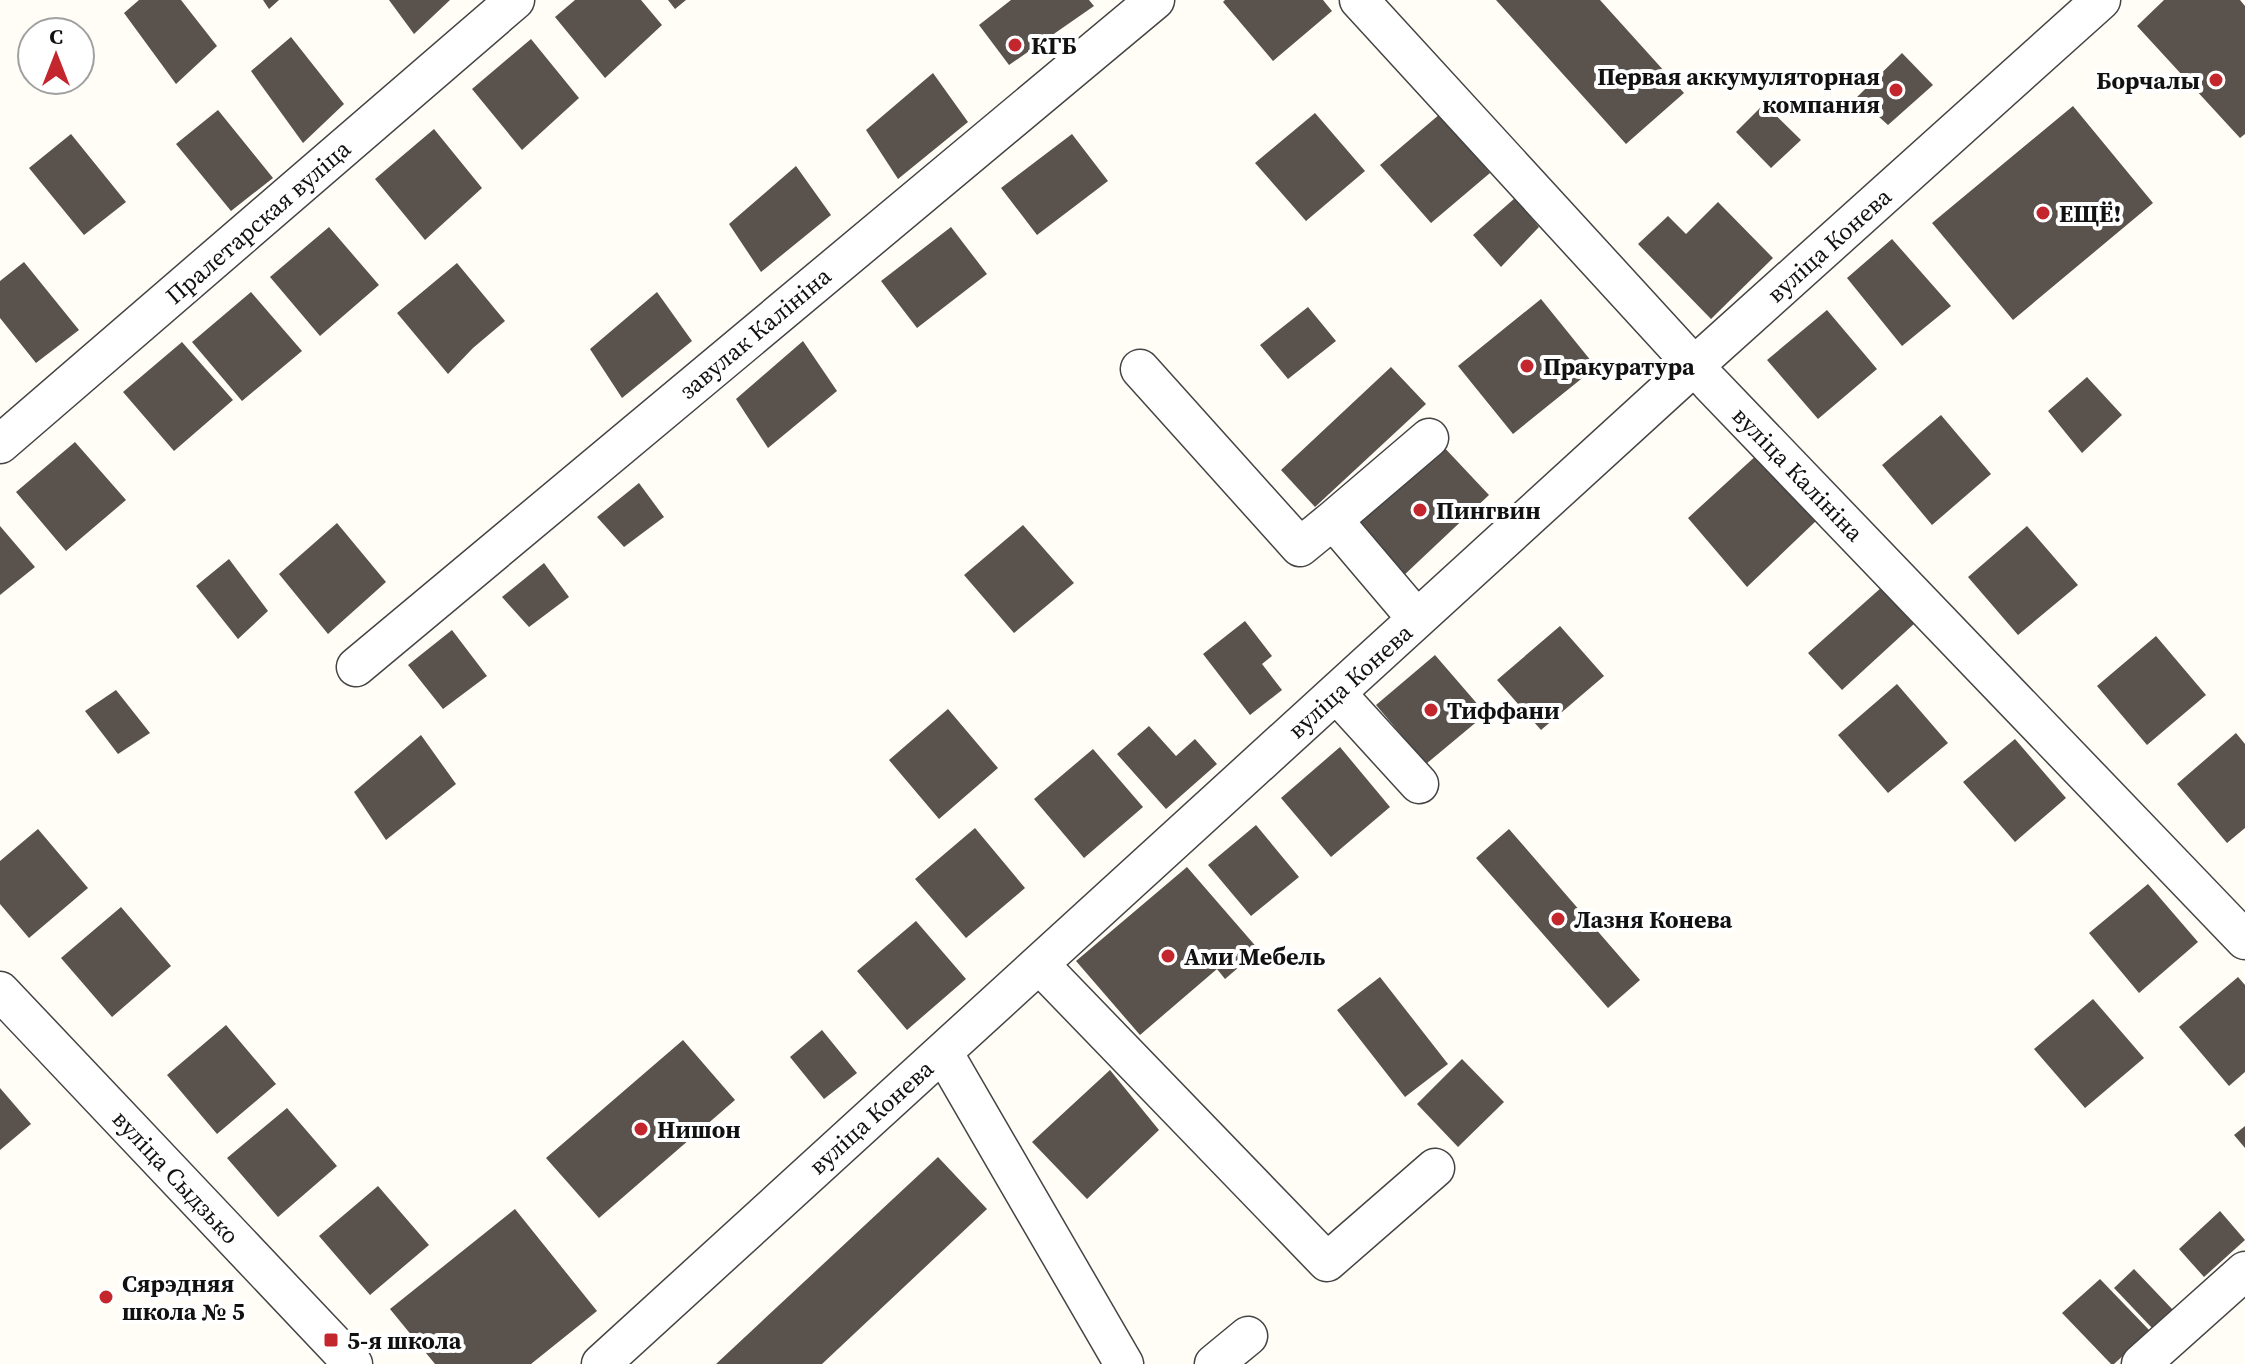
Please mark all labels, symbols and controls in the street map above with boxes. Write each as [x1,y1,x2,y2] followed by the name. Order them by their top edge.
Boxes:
[16,16,96,96] north arrow
[49,21,63,51] text: С
[1031,29,1077,62] place label: КГБ
[1006,36,1024,54] marker: КГБ
[1597,60,1880,121] place label: Первая аккумуляторная компания
[2096,64,2200,97] place label: Борчалы
[2207,71,2225,89] marker: Борчалы
[1887,81,1905,99] marker: Первая аккумуляторная компания
[158,132,358,312] street label: Пралетарская вуліца
[1760,180,1899,310] street label: вуліца Конева
[2059,197,2122,230] place label: ЕЩЁ!
[2034,204,2052,222] marker: ЕЩЁ!
[672,259,839,406] street label: завулак Калініна
[1543,350,1695,383] place label: Пракуратура
[1518,357,1536,375] marker: Пракуратура
[1725,399,1871,549] street label: вуліца Калініна
[1436,494,1541,527] place label: Пингвин
[1411,501,1429,519] marker: Пингвин
[1281,616,1420,746] street label: вуліца Конева
[1447,694,1560,727] place label: Тиффани
[1422,701,1440,719] marker: Тиффани
[1574,903,1733,936] place label: Лазня Конева
[1549,910,1567,928] marker: Лазня Конева
[1184,940,1325,973] place label: Ами Мебель
[1159,947,1177,965] marker: Ами Мебель
[802,1052,941,1182] street label: вуліца Конева
[105,1103,247,1251] street label: вуліца Сыдзько
[657,1113,741,1146] place label: Нишон
[632,1120,650,1138] marker: Нишон
[122,1267,245,1328] place label: Сярэдняя школа № 5
[97,1288,115,1306] marker: Сярэдняя школа № 5
[347,1324,462,1357] place label: 5-я школа
[322,1331,340,1349] marker: 5-я школа

